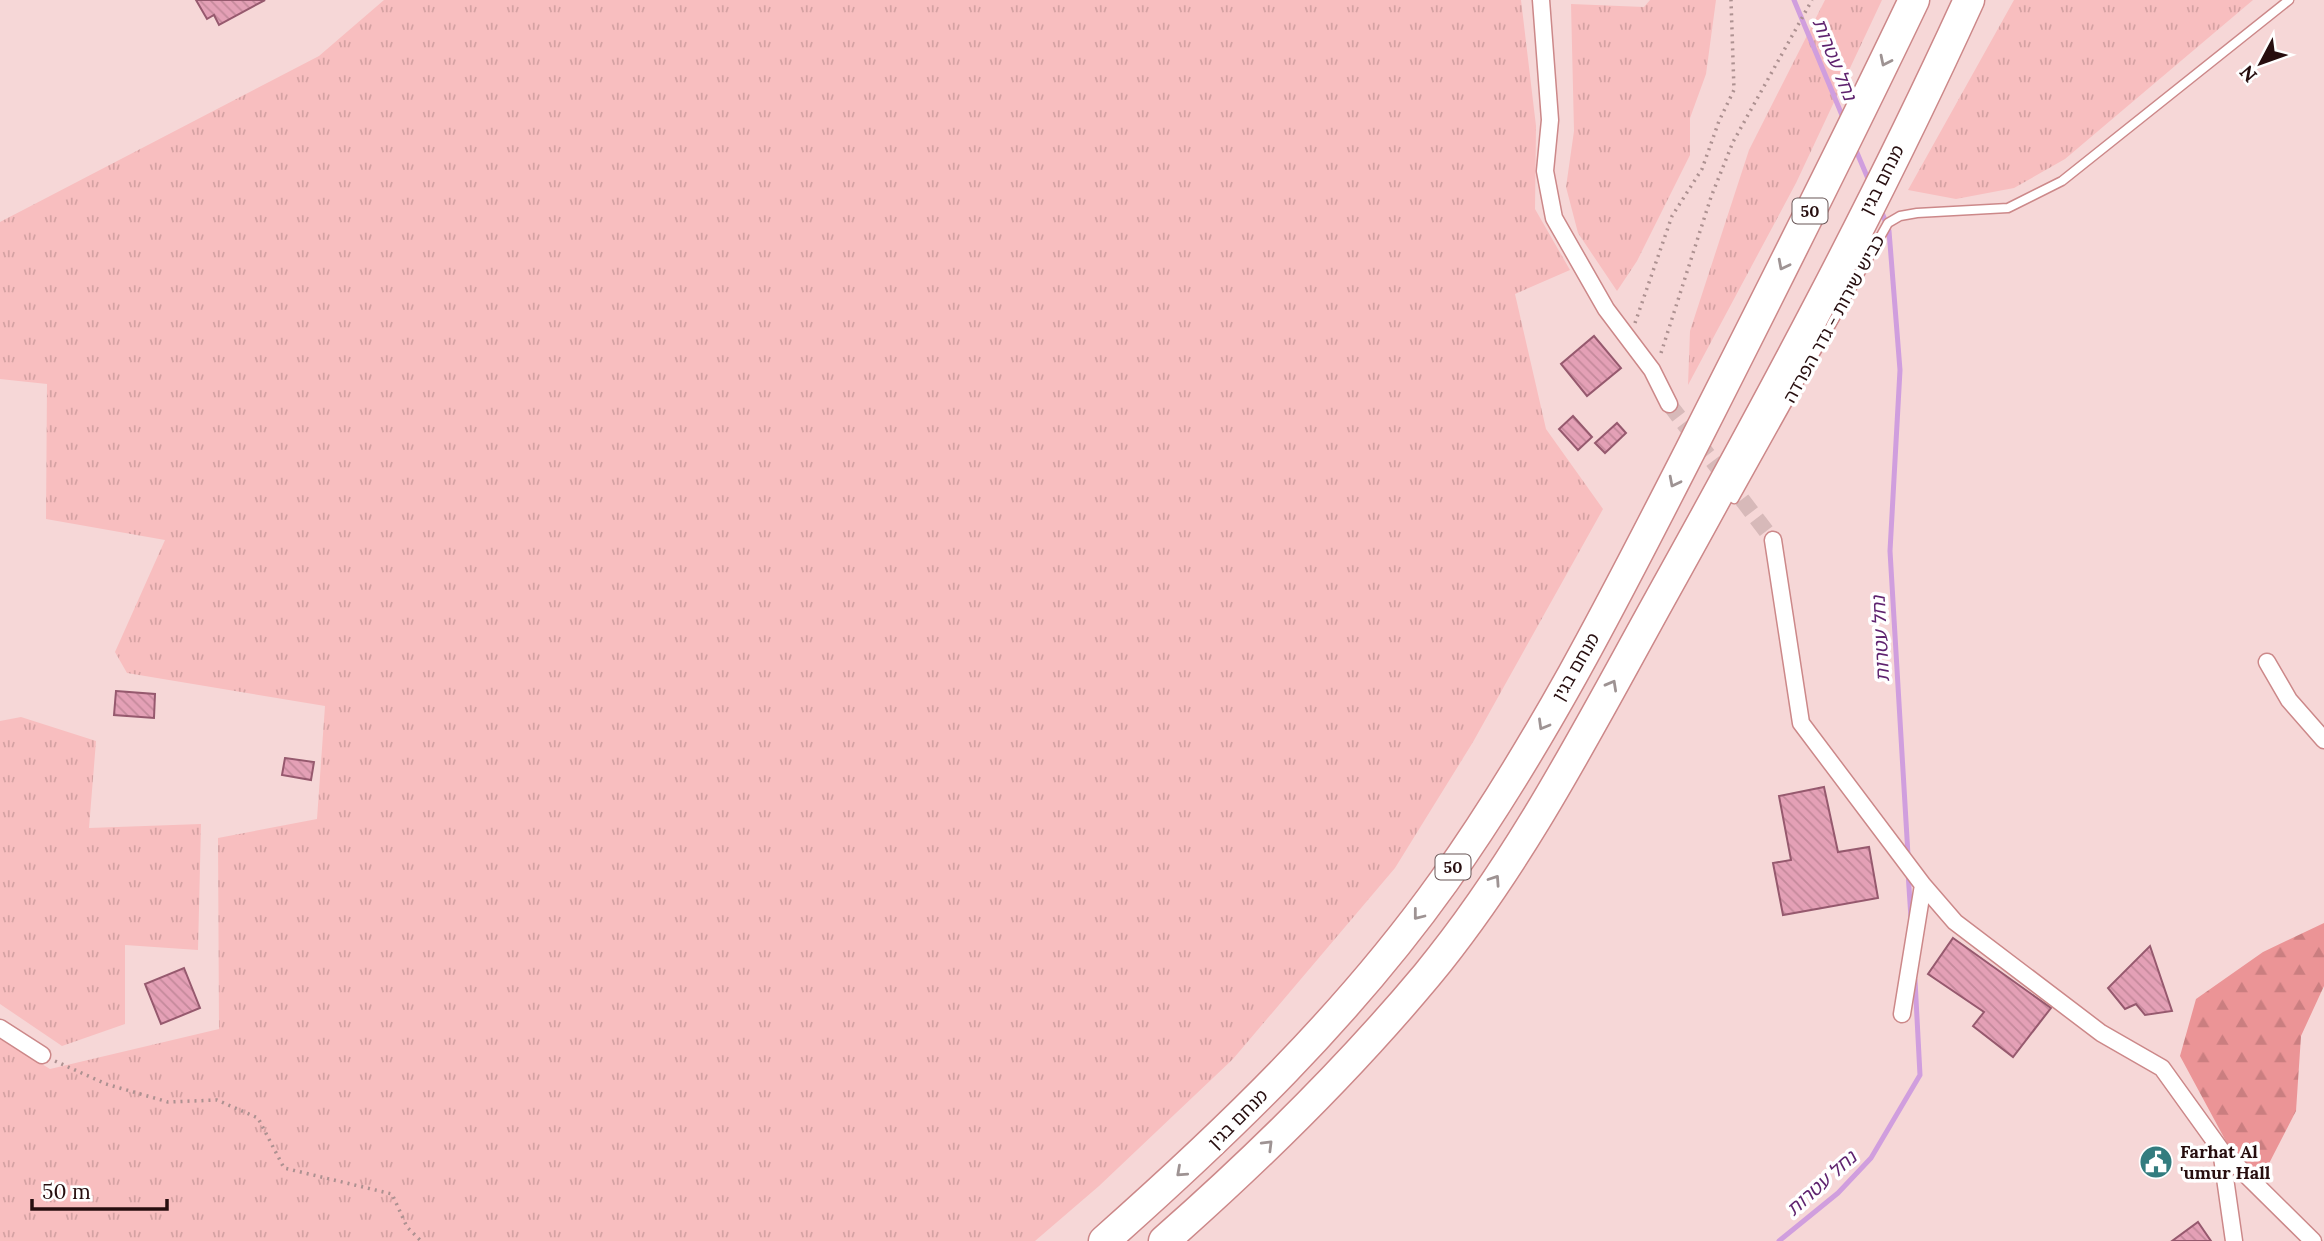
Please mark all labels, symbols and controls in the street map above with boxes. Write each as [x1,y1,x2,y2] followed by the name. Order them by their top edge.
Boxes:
[1808,14,1863,105] water label: נחל עטרות
[2226,28,2296,98] north arrow
[1879,54,1893,67] one-way arrow
[2234,61,2262,88] text: N
[1854,141,1909,219] street label: מנחם בגין
[1792,198,1828,224] road number: 50
[1778,231,1889,407] street label: כביש שירות - גדר הפרדה
[1778,258,1792,270] one-way arrow
[1669,475,1682,487] one-way arrow
[1866,593,1894,683] water label: נחל עטרות
[1547,628,1604,705] street label: מנחם בגין
[1604,680,1618,692] one-way arrow
[1538,718,1551,731] one-way arrow
[1436,854,1470,880] road number: 50
[1486,874,1499,887] one-way arrow
[1413,907,1426,920] one-way arrow
[1203,1084,1272,1153] street label: מנחם בגין
[1259,1140,1272,1153] one-way arrow
[2180,1140,2271,1184] place label: Farhat Al 'umur Hall
[2137,1143,2175,1181] public building icon: Farhat Al 'umur Hall
[1781,1144,1862,1221] water label: נחל עטרות
[1177,1164,1190,1177] one-way arrow
[32,1168,166,1212] scale bar
[42,1178,91,1205] text: 50 m

